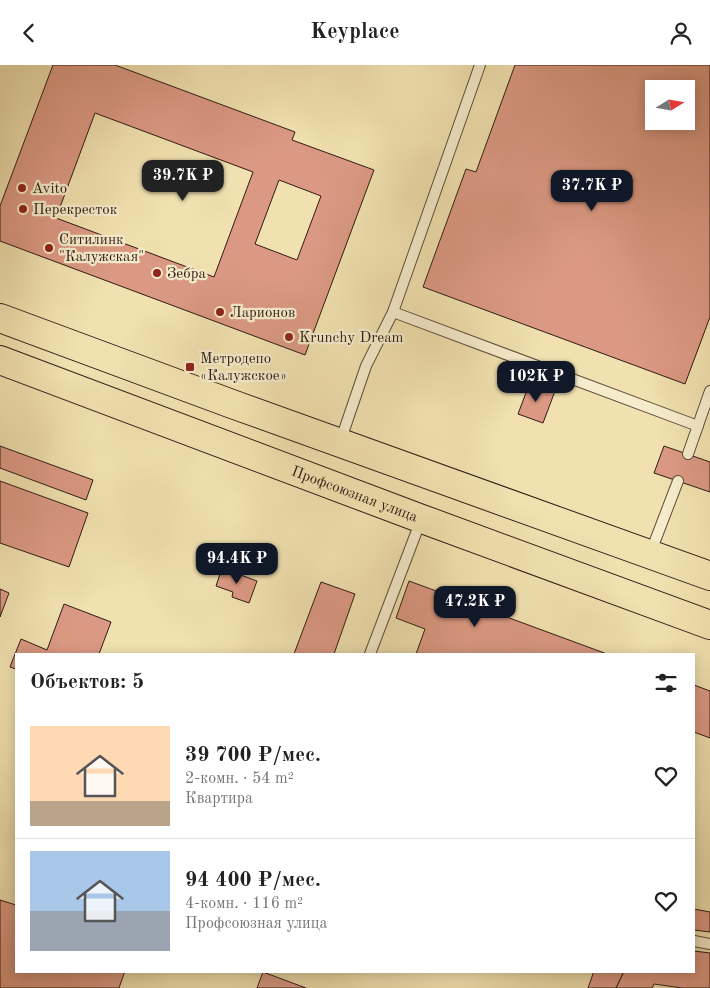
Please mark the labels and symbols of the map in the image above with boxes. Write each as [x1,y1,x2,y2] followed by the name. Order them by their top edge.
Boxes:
[645,80,695,130] north arrow
[137,159,229,202] pin: 39.7K ₽
[546,169,638,212] pin: 37.7K ₽
[16,182,28,194] marker: Avito
[32,182,67,197] place label: Avito
[17,203,29,215] marker: Перекресток
[33,203,118,218] place label: Перекресток
[59,233,144,265] place label: Ситилинк "Калужская"
[43,242,55,254] marker: Ситилинк "Калужская"
[151,267,163,279] marker: Зебра
[167,267,206,282] place label: Зебра
[214,306,226,318] marker: Ларионов
[230,306,295,321] place label: Ларионов
[283,331,295,343] marker: Krunchy Dream
[299,331,404,346] place label: Krunchy Dream
[200,352,287,384] place label: Метродепо «Калужское»
[184,361,196,373] marker: Метродепо «Калужское»
[495,361,577,403] pin: 102K ₽
[289,464,420,526] street label: Профсоюзная улица
[191,543,283,585] pin: 94.4K ₽
[429,585,521,628] pin: 47.2K ₽

